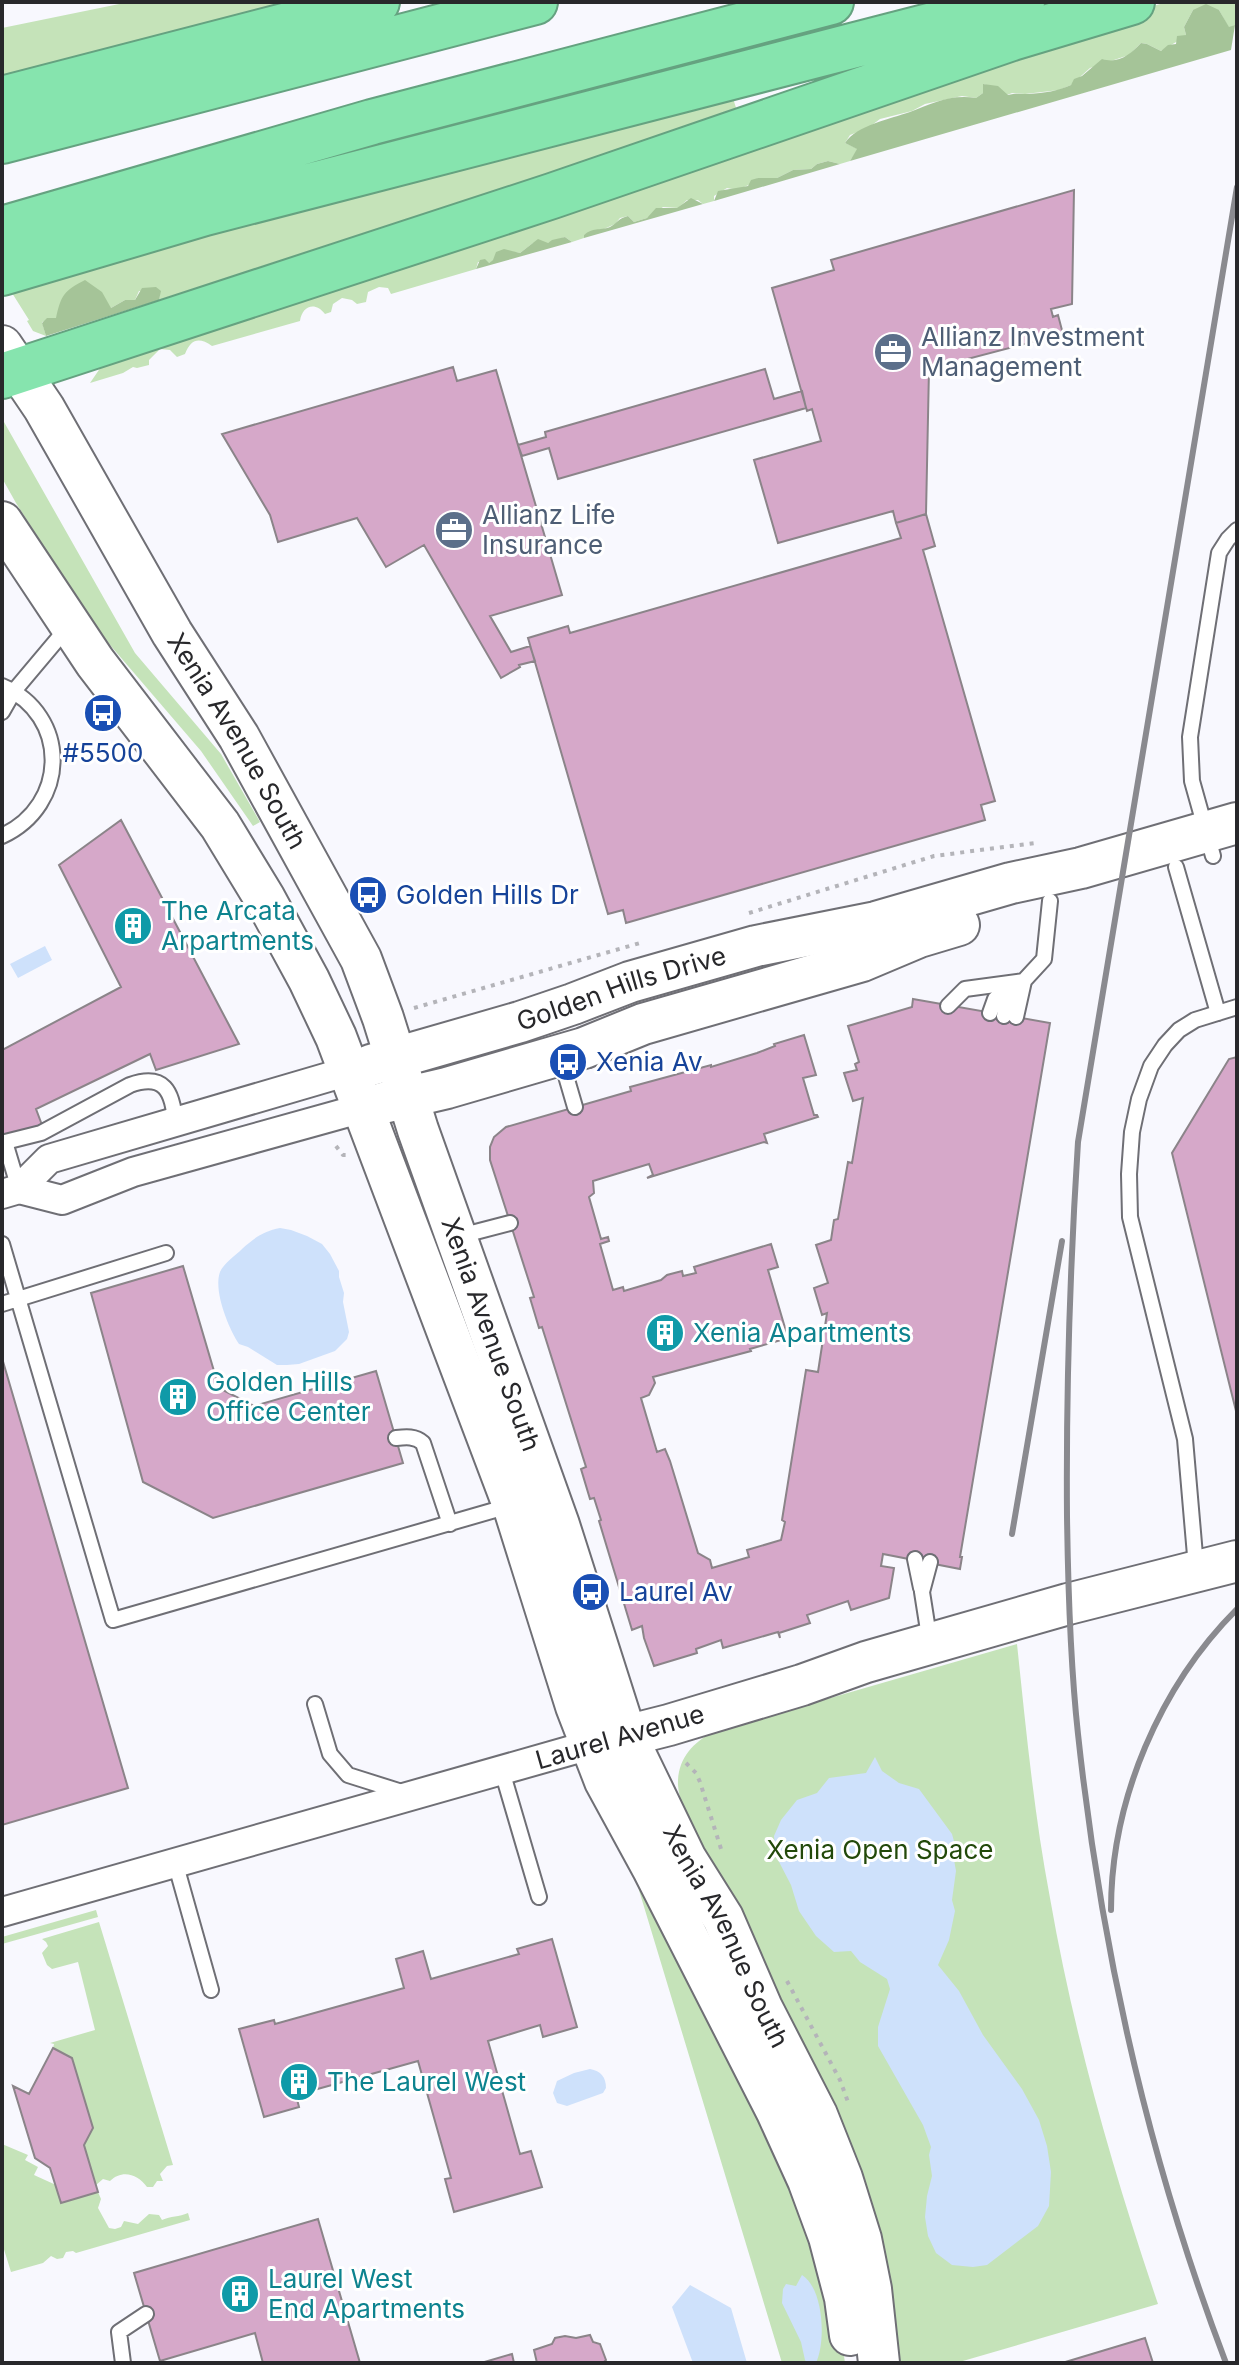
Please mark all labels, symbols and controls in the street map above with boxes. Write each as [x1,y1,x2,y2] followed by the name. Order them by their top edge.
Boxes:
[921,321,1145,382] place label: Allianz Investment Management
[872,331,914,373] office icon: Allianz Investment Management
[482,499,615,560] place label: Allianz Life Insurance
[433,509,475,551] office icon: Allianz Life Insurance
[161,627,313,854] street label: Xenia Avenue South
[82,692,124,734] bus stop icon: #5500
[63,737,143,768] place label: #5500
[347,874,389,916] bus stop icon: Golden Hills Dr
[396,879,579,910] place label: Golden Hills Dr
[161,895,314,956] place label: The Arcata Arpartments
[112,905,154,947] building icon: The Arcata Arpartments
[512,939,730,1037] street label: Golden Hills Drive
[547,1041,589,1083] bus stop icon: Xenia Av
[596,1046,703,1077] place label: Xenia Av
[435,1213,547,1455] street label: Xenia Avenue South
[644,1312,686,1354] building icon: Xenia Apartments
[693,1317,911,1348] place label: Xenia Apartments
[206,1366,371,1427] place label: Golden Hills Office Center
[157,1376,199,1418] building icon: Golden Hills Office Center
[570,1571,612,1613] bus stop icon: Laurel Av
[619,1576,733,1607] place label: Laurel Av
[532,1698,708,1775] street label: Laurel Avenue
[657,1820,796,2053] street label: Xenia Avenue South
[767,1834,993,1865] park label: Xenia Open Space
[278,2061,320,2103] building icon: The Laurel West
[327,2066,526,2097] place label: The Laurel West
[268,2263,465,2324] place label: Laurel West End Apartments
[219,2273,261,2315] building icon: Laurel West End Apartments

